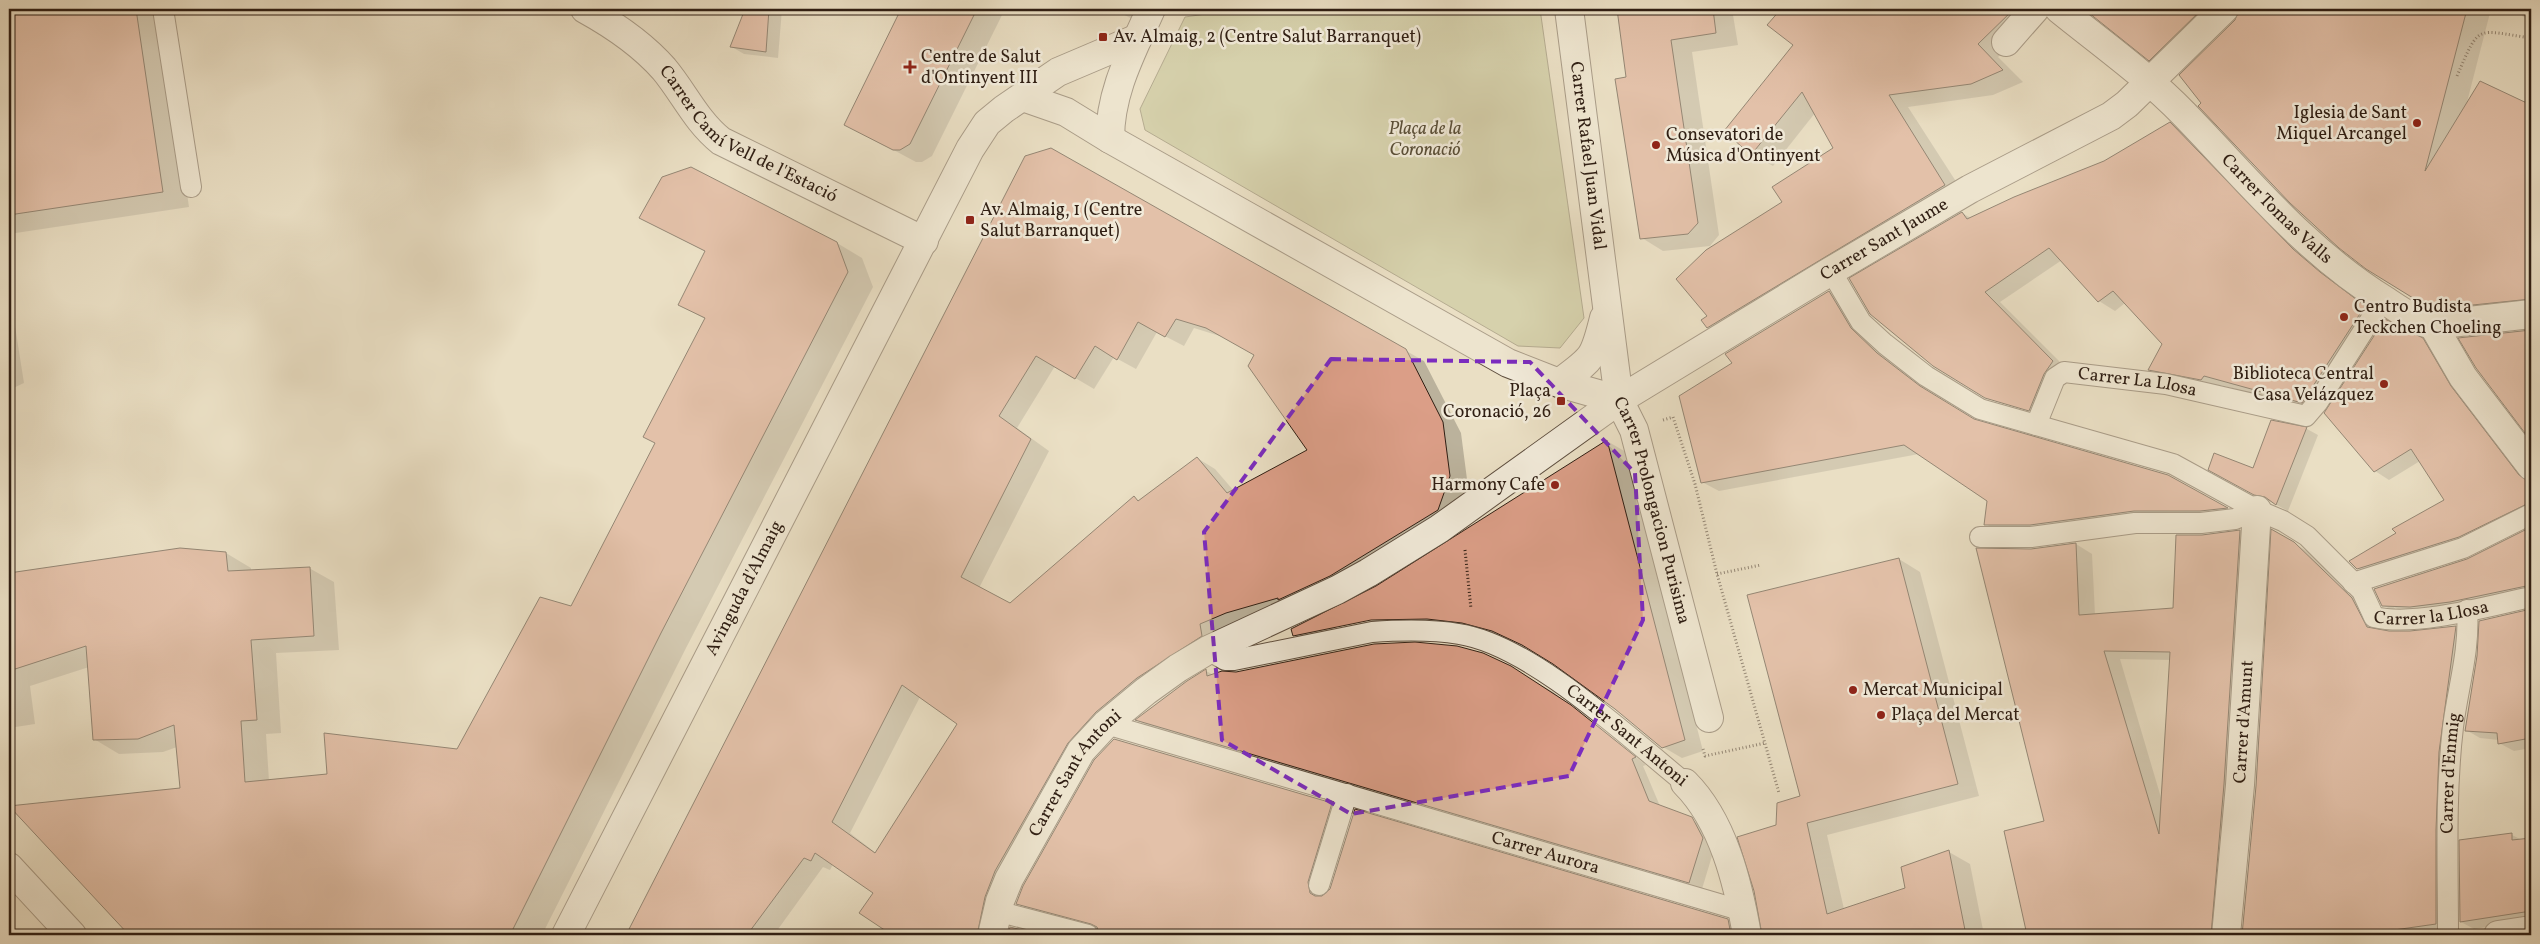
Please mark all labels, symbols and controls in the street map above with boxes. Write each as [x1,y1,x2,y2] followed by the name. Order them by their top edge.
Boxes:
[1113,25,1421,50] place label: Av. Almaig, 2 (Centre Salut Barranquet)
[1097,31,1109,43] marker: Av. Almaig, 2 (Centre Salut Barranquet)
[921,45,1041,91] place label: Centre de Salut d'Ontinyent III
[653,60,842,209] street label: Carrer Camí Vell de l'Estació
[903,60,917,74] marker: Centre de Salut d'Ontinyent III
[1563,60,1612,251] street label: Carrer Rafael Juan Vidal
[2276,101,2407,147] place label: Iglesia de Sant Miquel Arcangel
[1388,117,1462,163] park label: Plaça de la Coronació
[2411,117,2423,129] marker: Iglesia de Sant Miquel Arcangel
[1666,123,1821,169] place label: Consevatori de Música d'Ontinyent
[1650,139,1662,151] marker: Consevatori de Música d'Ontinyent
[2215,148,2338,270] street label: Carrer Tomas Valls
[1816,192,1953,287] street label: Carrer Sant Jaume
[980,198,1142,244] place label: Av. Almaig, 1 (Centre Salut Barranquet)
[964,214,976,226] marker: Av. Almaig, 1 (Centre Salut Barranquet)
[2354,295,2501,341] place label: Centro Budista Teckchen Choeling
[2338,311,2350,323] marker: Centro Budista Teckchen Choeling
[2077,361,2200,403] street label: Carrer La Llosa
[2233,362,2374,408] place label: Biblioteca Central Casa Velázquez
[2378,378,2390,390] marker: Biblioteca Central Casa Velázquez
[1443,379,1551,425] place label: Plaça Coronació, 26
[1607,393,1697,627] street label: Carrer Prolongacion Purisima
[1555,395,1567,407] marker: Plaça Coronació, 26
[1431,473,1545,498] place label: Harmony Cafe
[1549,479,1561,491] marker: Harmony Cafe
[699,516,789,660] street label: Avinguda d'Almaig
[2372,595,2491,632] street label: Carrer la Llosa
[2228,659,2260,784] street label: Carrer d'Amunt
[1561,678,1693,793] street label: Carrer Sant Antoni
[1863,678,2003,703] place label: Mercat Municipal
[1847,684,1859,696] marker: Mercat Municipal
[1891,703,2020,728] place label: Plaça del Mercat
[1023,704,1127,841] street label: Carrer Sant Antoni
[1875,709,1887,721] marker: Plaça del Mercat
[2435,711,2467,834] street label: Carrer d'Enmig
[1488,825,1603,881] street label: Carrer Aurora

